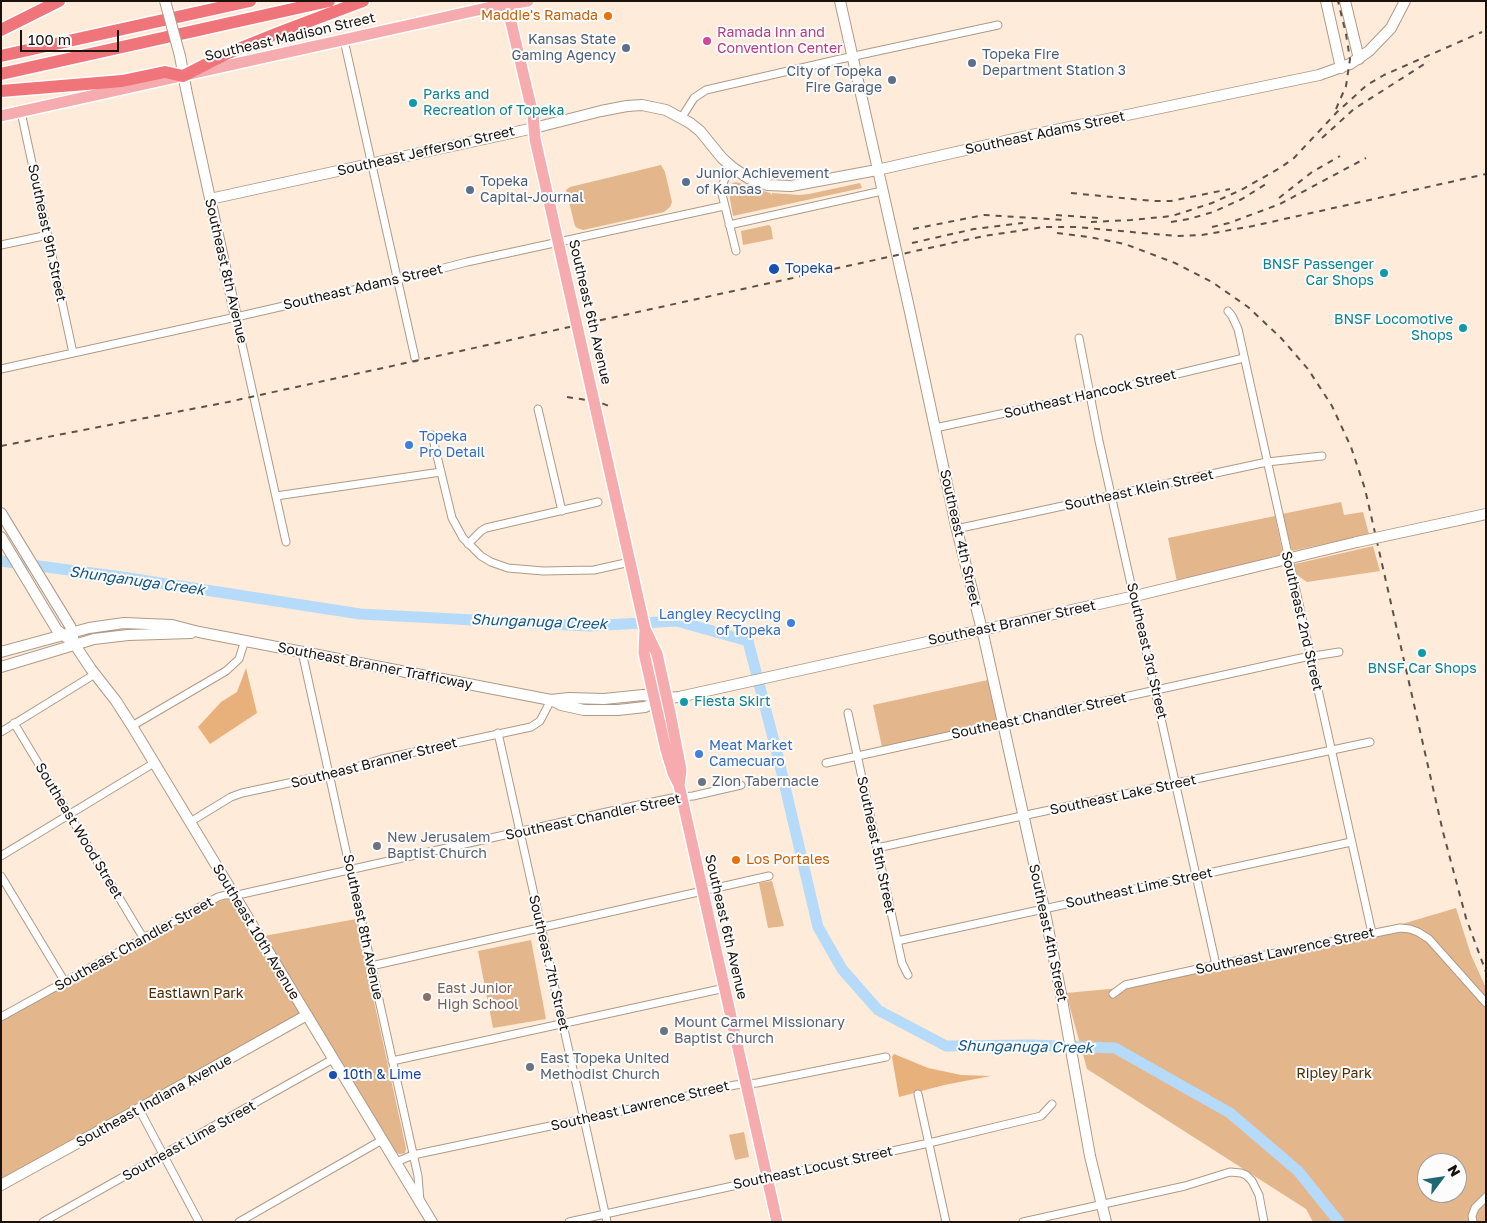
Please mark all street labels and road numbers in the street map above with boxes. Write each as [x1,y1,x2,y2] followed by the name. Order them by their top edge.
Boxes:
[203,9,377,65] street label: Southeast Madison Street
[963,108,1127,158] street label: Southeast Adams Street
[336,122,516,180] street label: Southeast Jefferson Street
[24,163,70,303] street label: Southeast 9th Street
[201,197,251,345] street label: Southeast 8th Avenue
[565,238,615,386] street label: Southeast 6th Avenue
[282,260,444,314] street label: Southeast Adams Street
[1002,366,1178,422] street label: Southeast Hancock Street
[1063,466,1215,514] street label: Southeast Klein Street
[936,468,984,608] street label: Southeast 4th Street
[1278,550,1326,692] street label: Southeast 2nd Street
[1123,581,1171,721] street label: Southeast 3rd Street
[927,597,1097,649] street label: Southeast Branner Street
[276,639,474,693] street label: Southeast Branner Trafficway
[950,689,1128,743] street label: Southeast Chandler Street
[289,734,459,792] street label: Southeast Branner Street
[32,760,126,902] street label: Southeast Wood Street
[1048,771,1198,819] street label: Southeast Lake Street
[853,775,899,915] street label: Southeast 5th Street
[504,790,682,844] street label: Southeast Chandler Street
[339,853,387,1001] street label: Southeast 8th Avenue
[701,853,751,1001] street label: Southeast 6th Avenue
[209,861,303,1003] street label: Southeast 10th Avenue
[1025,863,1071,1003] street label: Southeast 4th Street
[1064,864,1214,912] street label: Southeast Lime Street
[52,893,216,995] street label: Southeast Chandler Street
[525,893,573,1033] street label: Southeast 7th Street
[1194,924,1376,978] street label: Southeast Lawrence Street
[73,1051,235,1151] street label: Southeast Indiana Avenue
[549,1077,731,1135] street label: Southeast Lawrence Street
[119,1097,259,1185] street label: Southeast Lime Street
[732,1143,894,1193] street label: Southeast Locust Street

